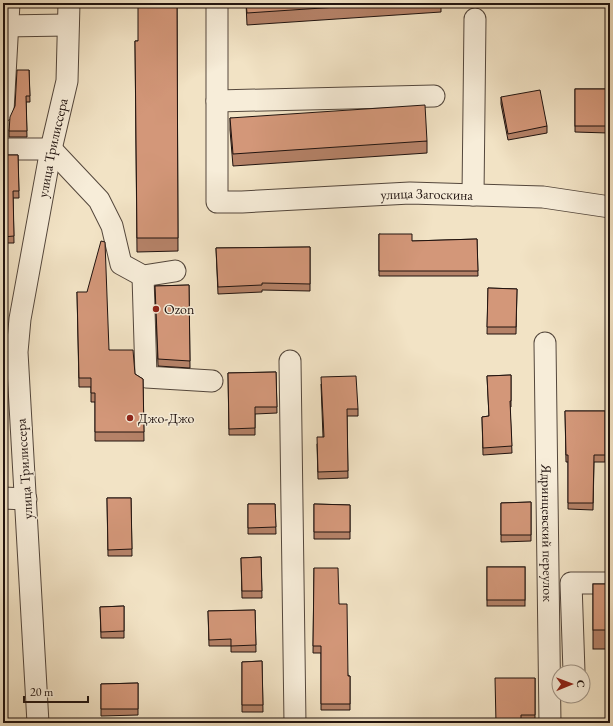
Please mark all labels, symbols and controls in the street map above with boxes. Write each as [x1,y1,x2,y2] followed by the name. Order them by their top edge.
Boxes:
[33,96,72,199] street label: улица Трилиссера
[380,184,474,204] street label: улица Загоскина
[164,300,195,318] place label: Ozon
[151,304,161,314] marker: Ozon
[138,409,195,427] place label: Джо-Джо
[125,413,135,423] marker: Джо-Джо
[11,418,37,520] street label: улица Трилиссера
[538,463,557,602] street label: Ядринцевский переулок
[551,664,591,704] north arrow
[24,678,88,704] scale bar
[574,680,588,688] text: С
[30,684,54,700] text: 20 m

